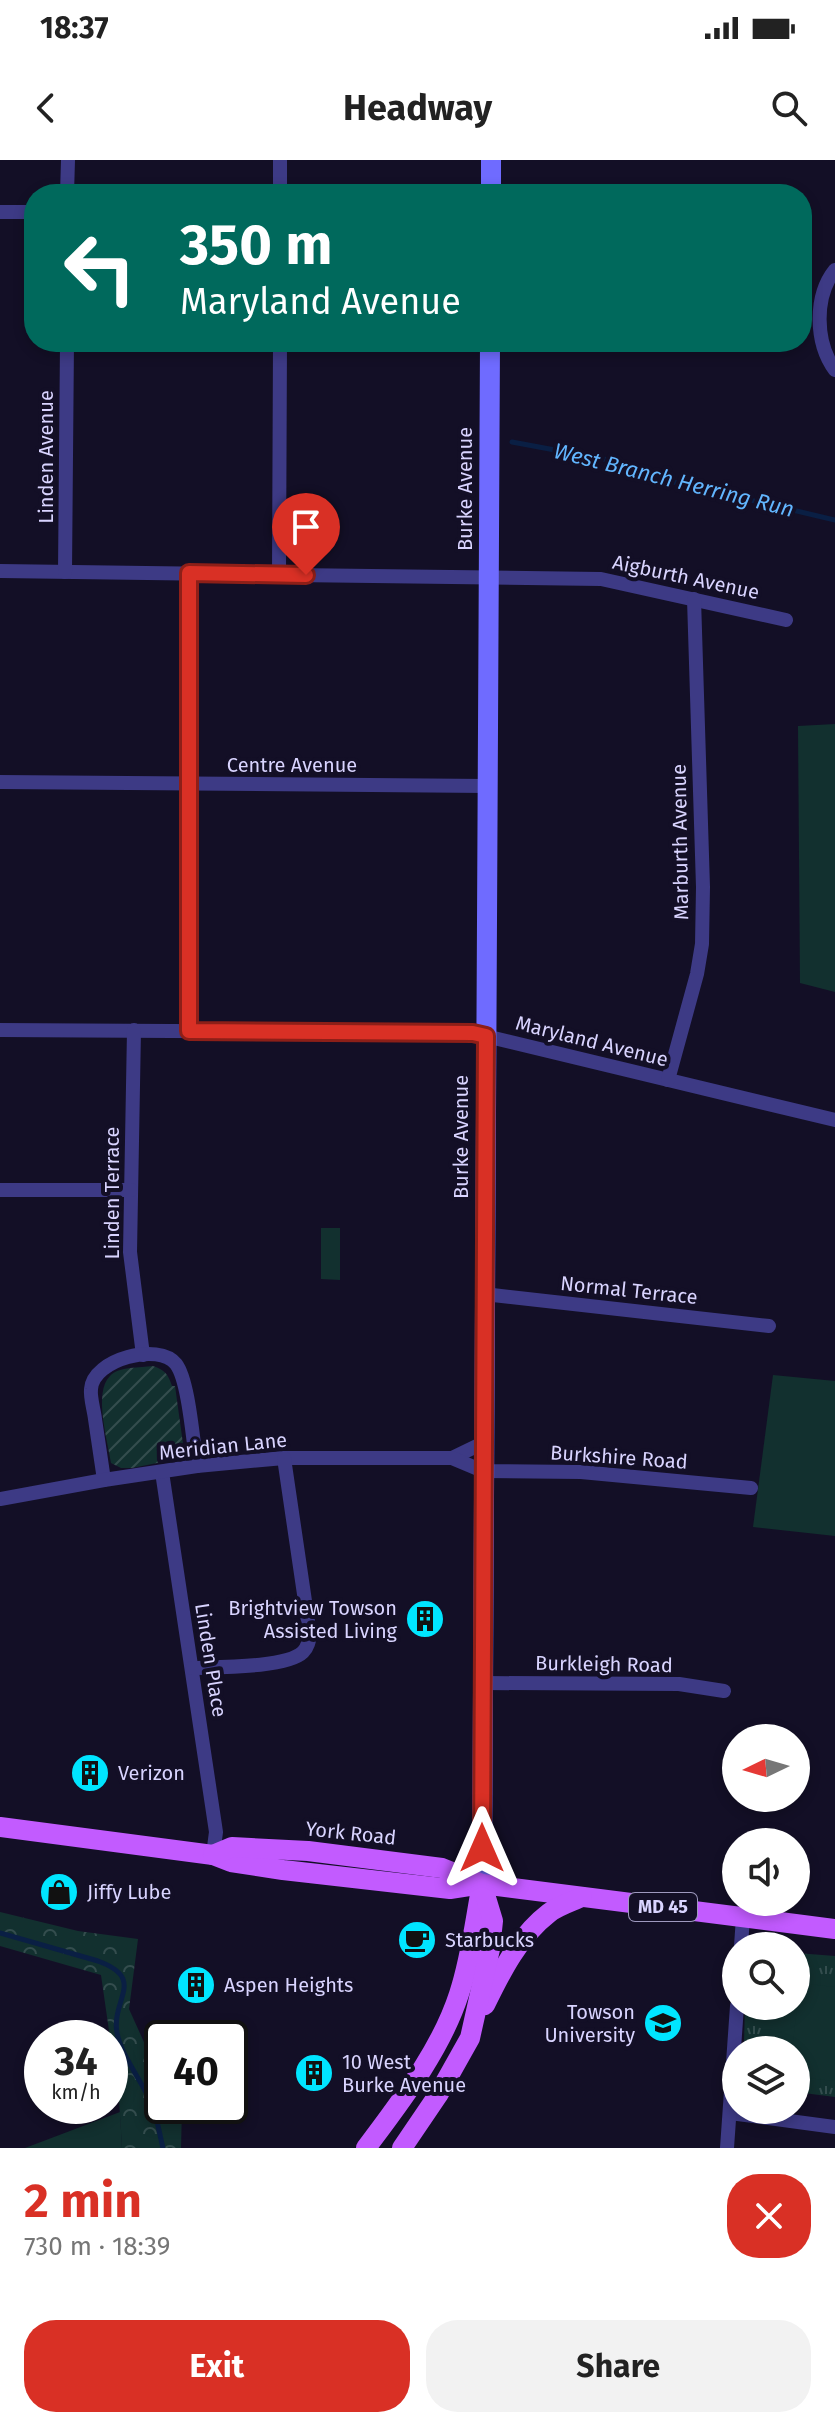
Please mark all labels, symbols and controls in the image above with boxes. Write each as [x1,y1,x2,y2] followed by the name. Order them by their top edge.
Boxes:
[40,10,109,46] text: 18:37
[24,86,68,130] icon: back
[343,86,492,130] text: Headway
[767,86,811,130] icon: search
[180,212,333,279] text: 350 m
[48,216,152,320] icon: left
[180,280,461,324] text: Maryland Avenue
[34,390,58,524] street label: Linden Avenue
[453,427,477,551] street label: Burke Avenue
[551,437,797,523] water label: West Branch Herring Run
[272,493,340,575] pin
[284,505,328,549] icon: arrive
[610,550,762,604] street label: Aigburth Avenue
[227,753,357,777] street label: Centre Avenue
[667,764,693,920] street label: Marburth Avenue
[513,1010,671,1072] street label: Maryland Avenue
[449,1075,473,1199] street label: Burke Avenue
[100,1126,124,1260] street label: Linden Terrace
[559,1271,699,1309] street label: Normal Terrace
[158,1427,288,1465] street label: Meridian Lane
[549,1440,689,1474] street label: Burkshire Road
[228,1596,398,1643] place label: Brightview Towson Assisted Living
[404,1598,446,1640] building icon: Brightview Towson Assisted Living
[190,1601,232,1719] street label: Linden Place
[535,1651,673,1677] street label: Burkleigh Road
[722,1724,810,1812] north arrow
[722,1724,810,2124] map controls
[69,1752,111,1794] building icon: Verizon
[118,1761,185,1785] place label: Verizon
[440,1806,524,1890] position arrow
[305,1816,397,1850] street label: York Road
[722,1828,810,1916] button: sound
[38,1871,80,1913] shop icon: Jiffy Lube
[87,1880,171,1904] place label: Jiffy Lube
[629,1893,697,1921] road number: MD 45
[396,1919,438,1961] cafe icon: Starbucks
[445,1928,534,1952] place label: Starbucks
[722,1932,810,2020] button: search
[175,1964,217,2006] building icon: Aspen Heights
[224,1973,353,1997] place label: Aspen Heights
[544,2000,635,2047] place label: Towson University
[642,2002,684,2044] school or university icon: Towson University
[144,2020,248,2124] speed limit sign: 40
[722,2036,810,2124] button: layers
[54,2038,98,2086] text: 34
[342,2050,466,2097] place label: 10 West Burke Avenue
[293,2052,335,2094] building icon: 10 West Burke Avenue
[51,2080,101,2104] text: km/h
[24,2172,142,2230] text: 2 min
[727,2174,811,2258] button: close
[24,2231,170,2262] text: 730 m · 18:39
[24,2320,410,2412] button: Exit
[426,2320,811,2412] button: Share

